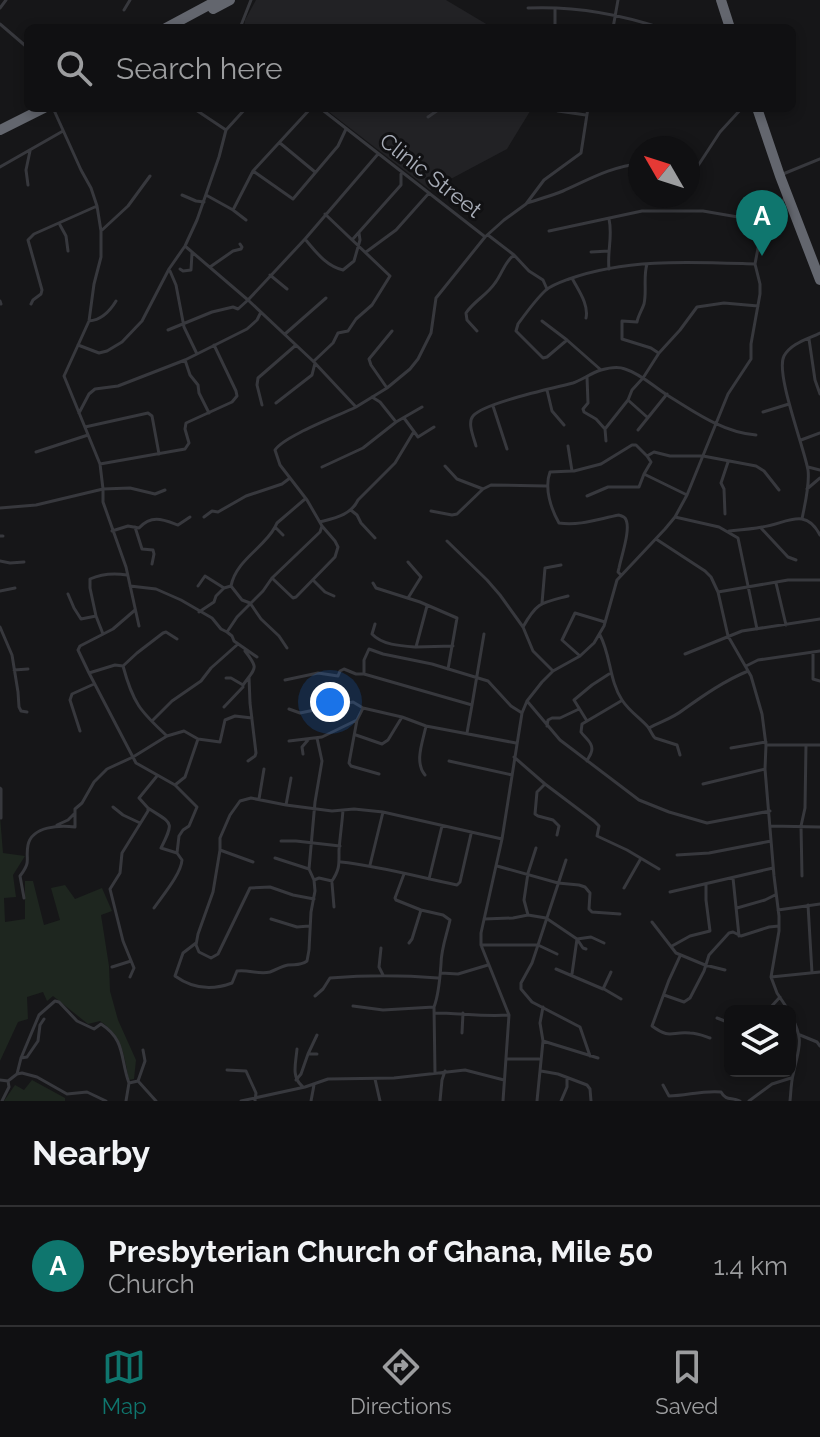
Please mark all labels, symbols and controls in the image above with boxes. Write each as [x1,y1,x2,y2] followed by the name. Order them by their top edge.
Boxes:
[24,24,796,112] search box
[52,46,96,90] icon: search
[116,51,283,86] text: Search here
[375,127,488,223] street label: Clinic Street
[628,136,700,208] north arrow
[736,190,788,256] pin: A
[310,682,350,722] your location
[724,1005,796,1077] map controls
[724,1005,796,1077] button: layers
[32,1133,150,1173] text: Nearby
[108,1234,653,1269] text: Presbyterian Church of Ghana, Mile 50
[49,1251,67,1281] text: A
[713,1251,788,1281] text: 1.4 km
[108,1269,195,1299] text: Church
[102,1345,147,1419] tab: Map
[350,1345,452,1419] tab: Directions
[655,1345,718,1419] tab: Saved

